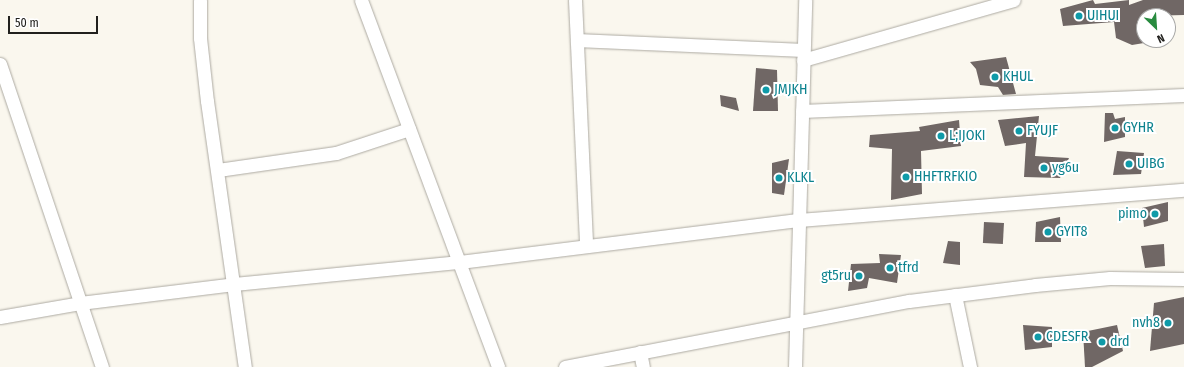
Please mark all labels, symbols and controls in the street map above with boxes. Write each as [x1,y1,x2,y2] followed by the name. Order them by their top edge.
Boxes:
[10,8,100,34] scale bar
[1087,8,1119,24] place label: UIHUI
[1136,8,1176,48] north arrow
[1074,11,1084,21] marker: UIHUI
[15,16,39,30] text: 50 m
[1155,31,1167,46] text: N
[1003,69,1033,85] place label: KHUL
[990,72,1000,82] marker: KHUL
[774,82,807,98] place label: JMJKH
[761,85,771,95] marker: JMJKH
[1123,120,1154,136] place label: GYHR
[1027,123,1058,139] place label: FYUJF
[1110,123,1120,133] marker: GYHR
[1014,126,1024,136] marker: FYUJF
[949,128,986,144] place label: L;IJOKI
[936,131,946,141] marker: L;IJOKI
[1137,156,1165,172] place label: UIBG
[1124,159,1134,169] marker: UIBG
[1052,160,1079,176] place label: yg6u
[1039,163,1049,173] marker: yg6u
[914,169,977,185] place label: HHFTRFKIO
[787,170,814,186] place label: KLKL
[901,172,911,182] marker: HHFTRFKIO
[774,173,784,183] marker: KLKL
[1118,206,1147,222] place label: pimo
[1150,209,1160,219] marker: pimo
[1056,224,1088,240] place label: GYIT8
[1043,227,1053,237] marker: GYIT8
[898,260,919,276] place label: tfrd
[885,263,895,273] marker: tfrd
[821,268,851,284] place label: gt5ru
[854,271,864,281] marker: gt5ru
[1132,315,1160,331] place label: nvh8
[1163,318,1173,328] marker: nvh8
[1046,329,1088,345] place label: CDESFR
[1033,332,1043,342] marker: CDESFR
[1110,334,1130,350] place label: drd
[1097,337,1107,347] marker: drd

